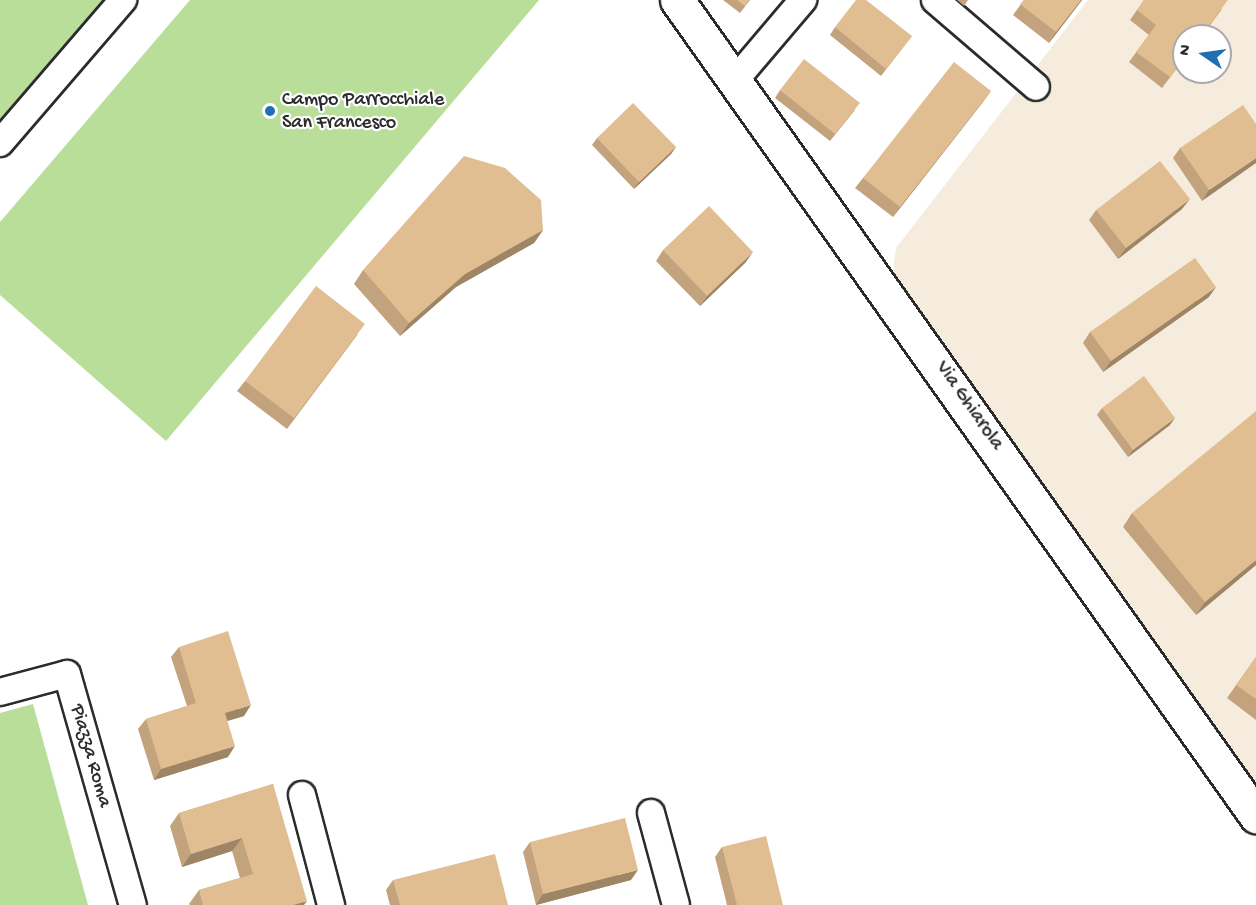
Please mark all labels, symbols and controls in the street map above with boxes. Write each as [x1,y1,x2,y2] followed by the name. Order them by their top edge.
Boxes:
[1172,24,1232,84] north arrow
[1175,43,1196,58] text: N
[282,88,444,135] place label: Campo Parrocchiale San Francesco
[263,104,277,118] marker: Campo Parrocchiale San Francesco
[930,357,1008,455] street label: Via Ghiarola
[64,702,116,810] street label: Piazza Roma

